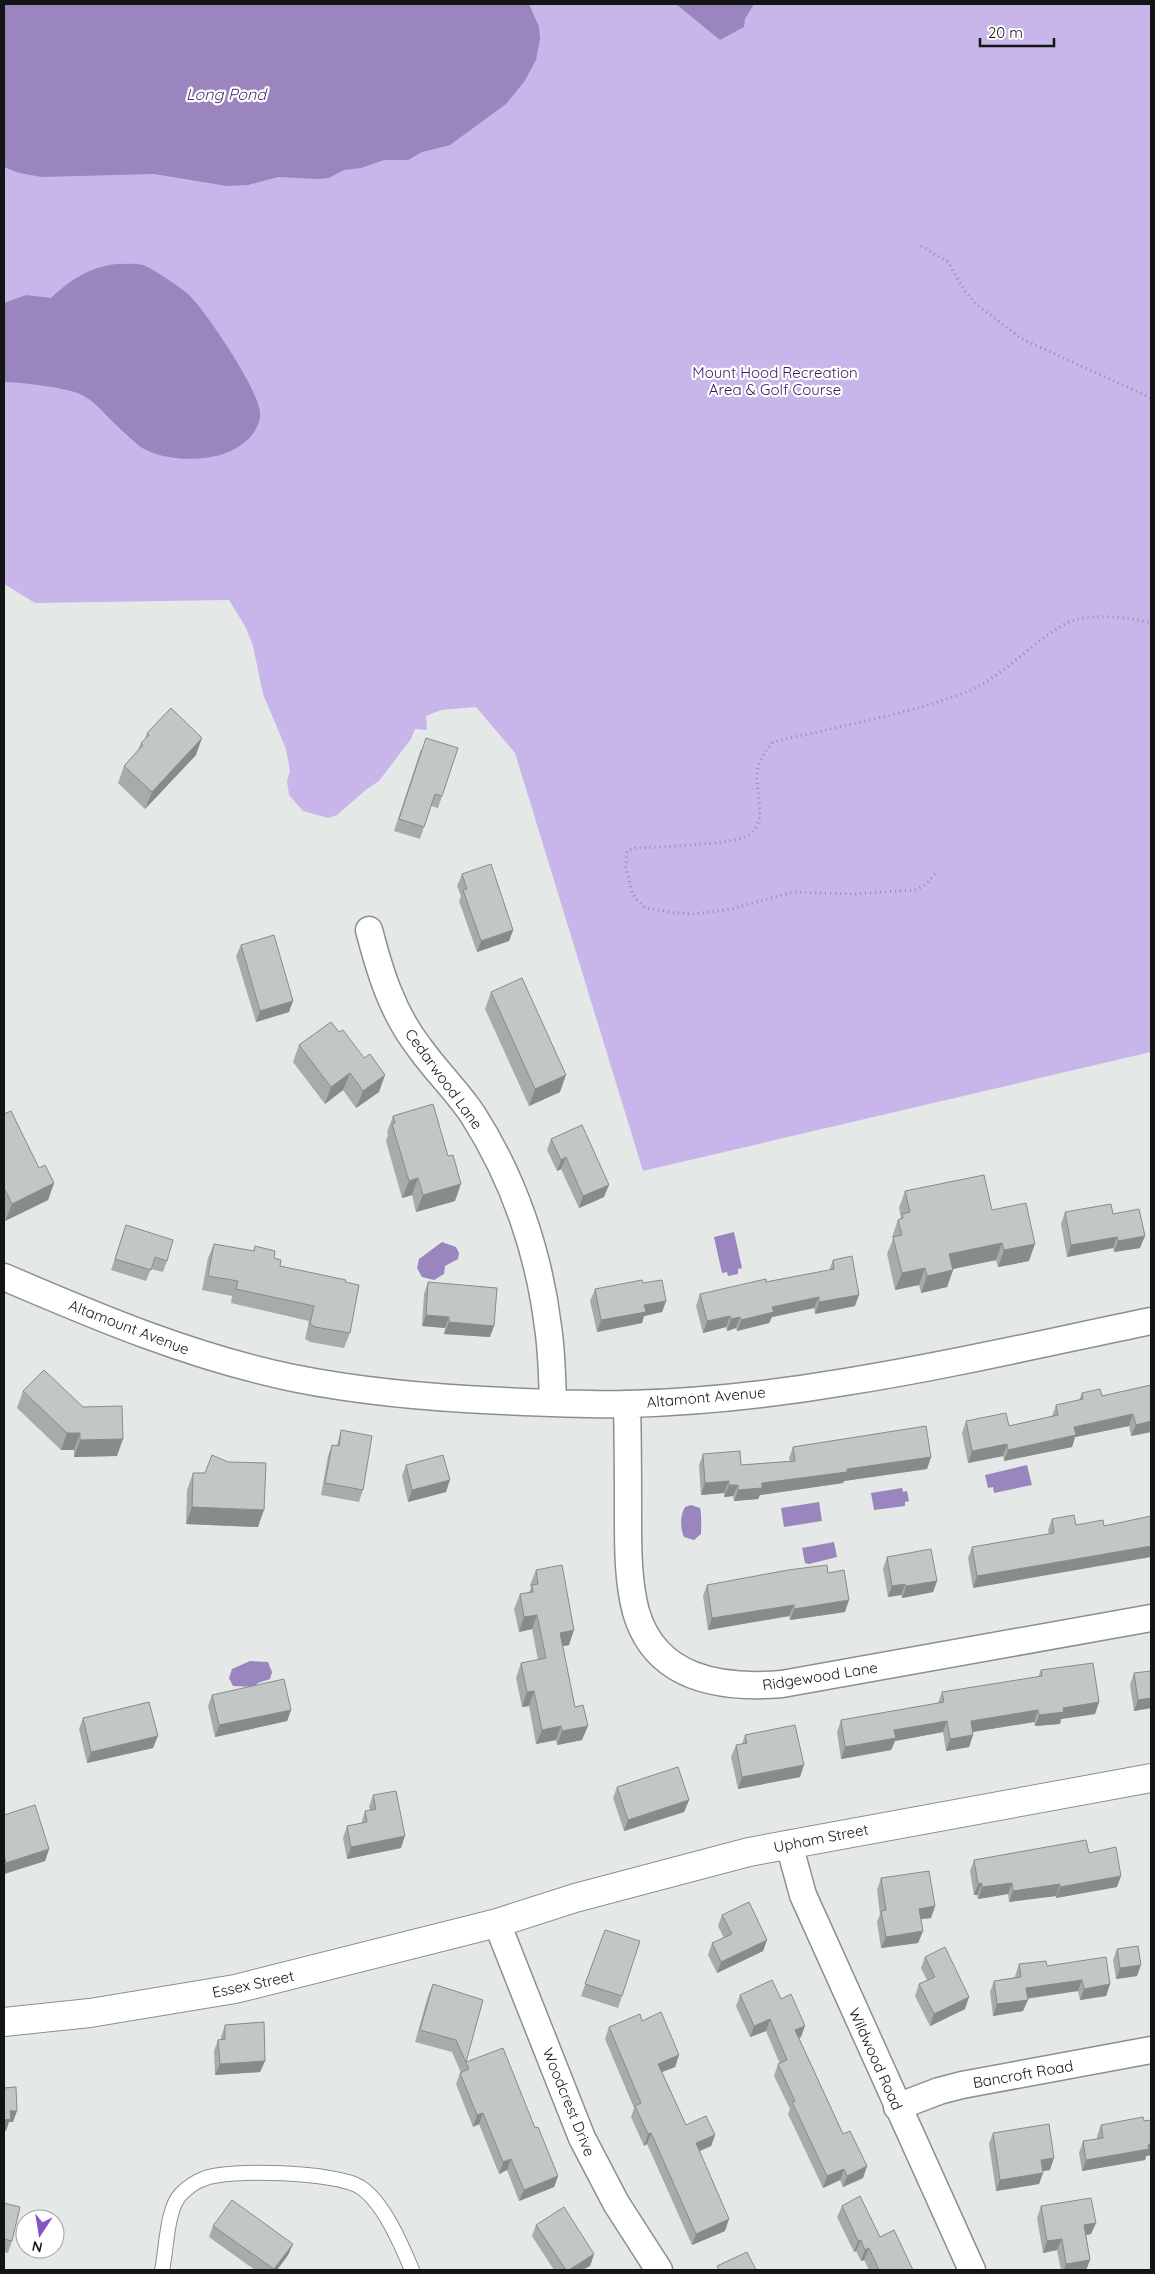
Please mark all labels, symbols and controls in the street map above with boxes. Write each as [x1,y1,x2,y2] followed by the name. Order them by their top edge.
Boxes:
[980,15,1054,47] scale bar
[988,23,1023,42] text: 20 m
[186,84,268,104] water label: Long Pond
[692,363,858,399] park label: Mount Hood Recreation Area & Golf Course
[401,1025,487,1133] street label: Cedarwood Lane
[66,1295,192,1359] street label: Altamount Avenue
[646,1382,766,1412] street label: Altamont Avenue
[761,1657,879,1695] street label: Ridgewood Lane
[772,1819,870,1857] street label: Upham Street
[210,1966,296,2002] street label: Essex Street
[845,2005,907,2113] street label: Wildwood Road
[539,2045,599,2159] street label: Woodcrest Drive
[971,2056,1075,2092] street label: Bancroft Road
[15,2209,65,2259] north arrow
[30,2237,44,2257] text: N

